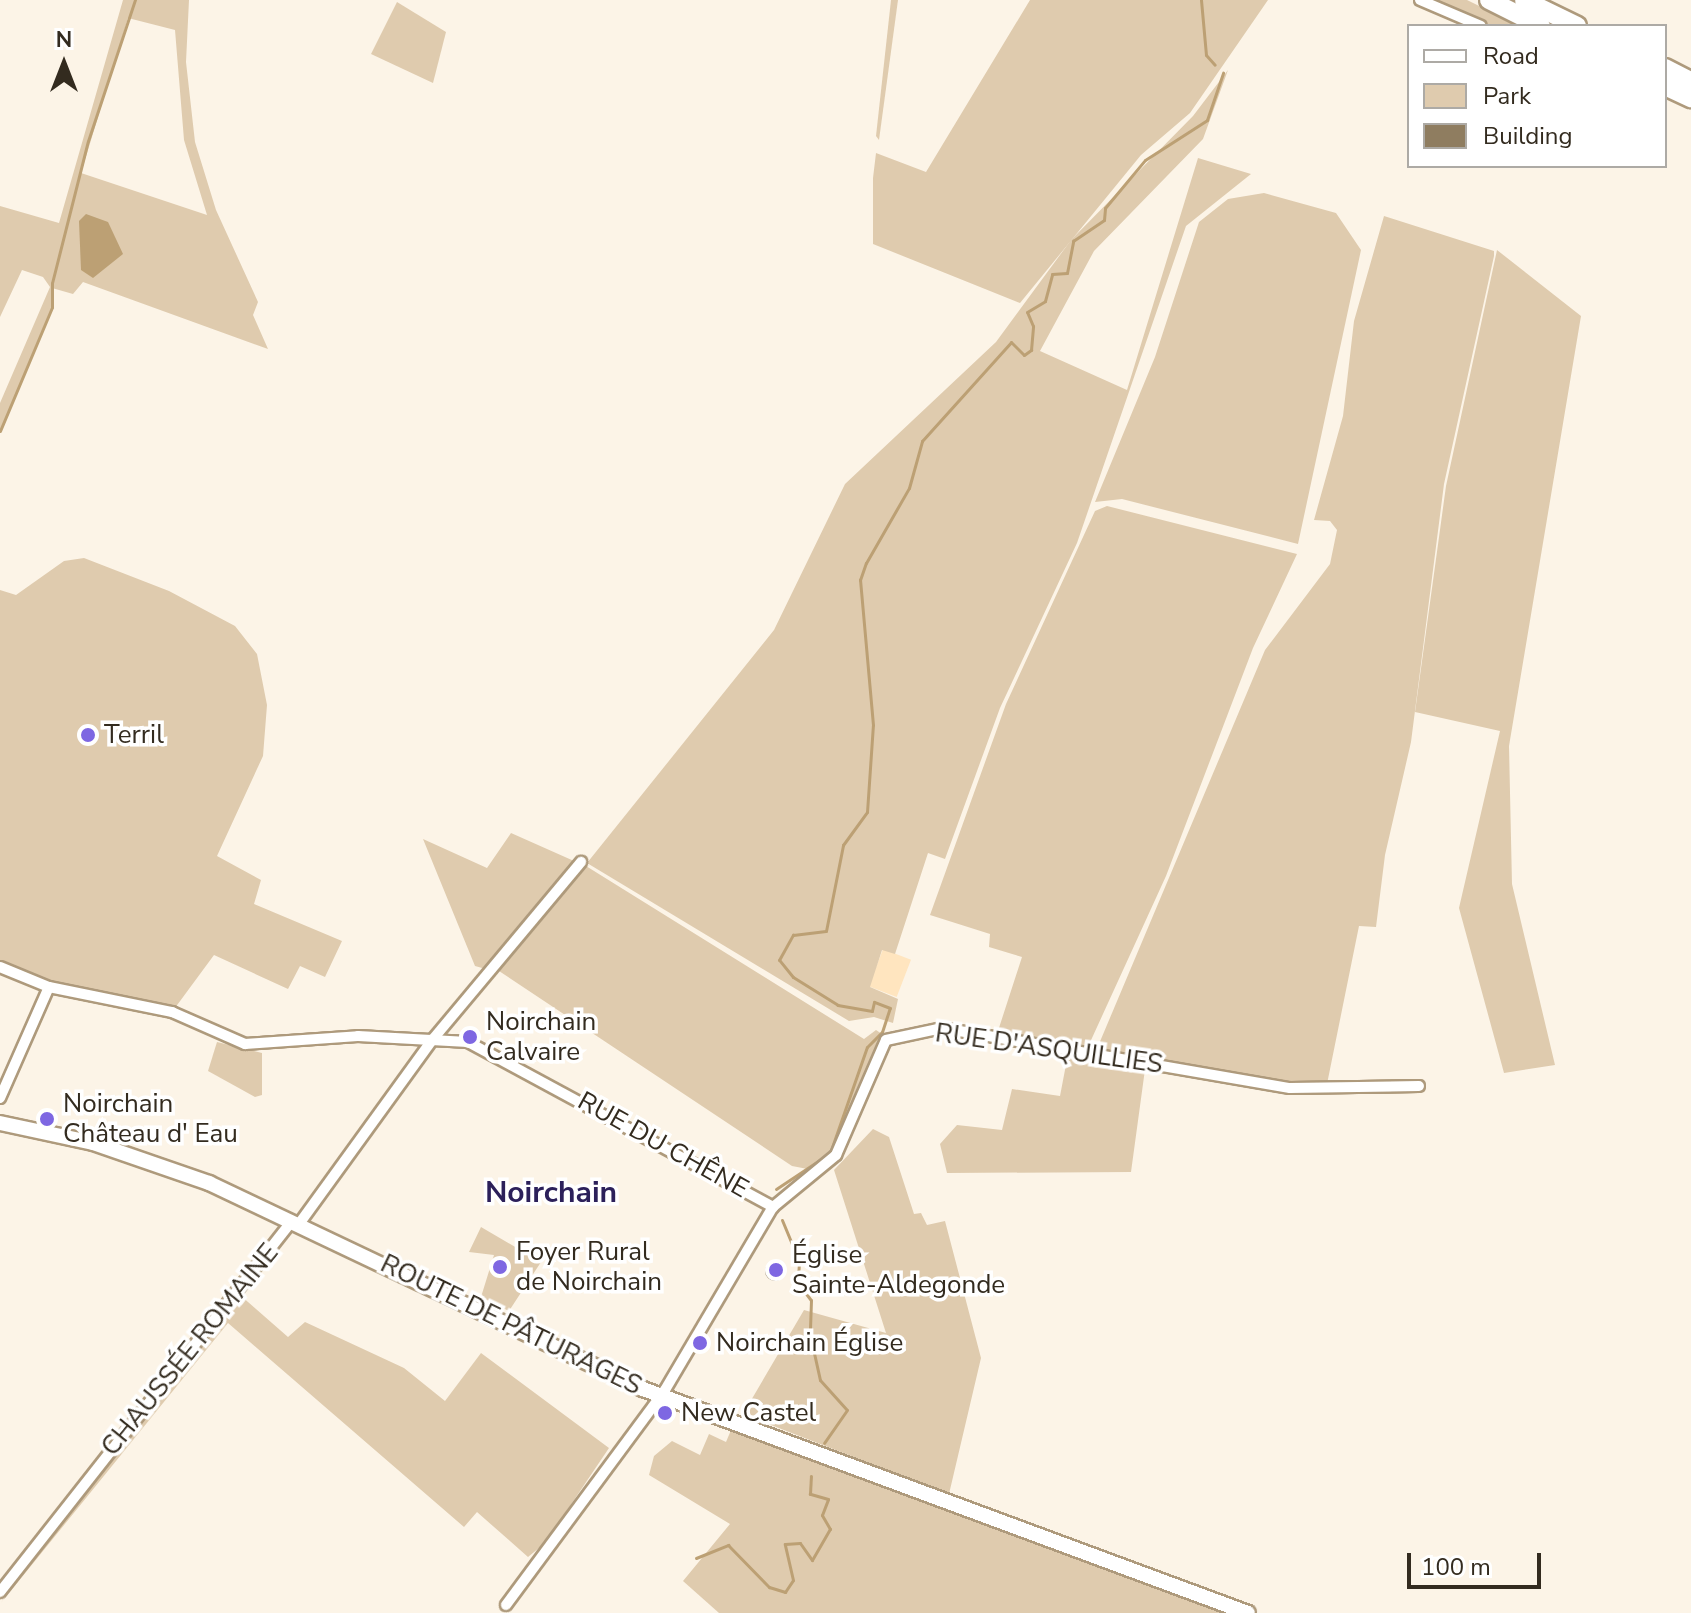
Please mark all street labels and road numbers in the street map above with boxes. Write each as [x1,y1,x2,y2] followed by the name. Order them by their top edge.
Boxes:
[933,1018,1165,1080] street label: RUE D'ASQUILLIES
[572,1085,754,1205] street label: RUE DU CHÊNE
[95,1238,285,1462] street label: CHAUSSÉE ROMAINE
[375,1248,647,1402] street label: ROUTE DE PÂTURAGES

